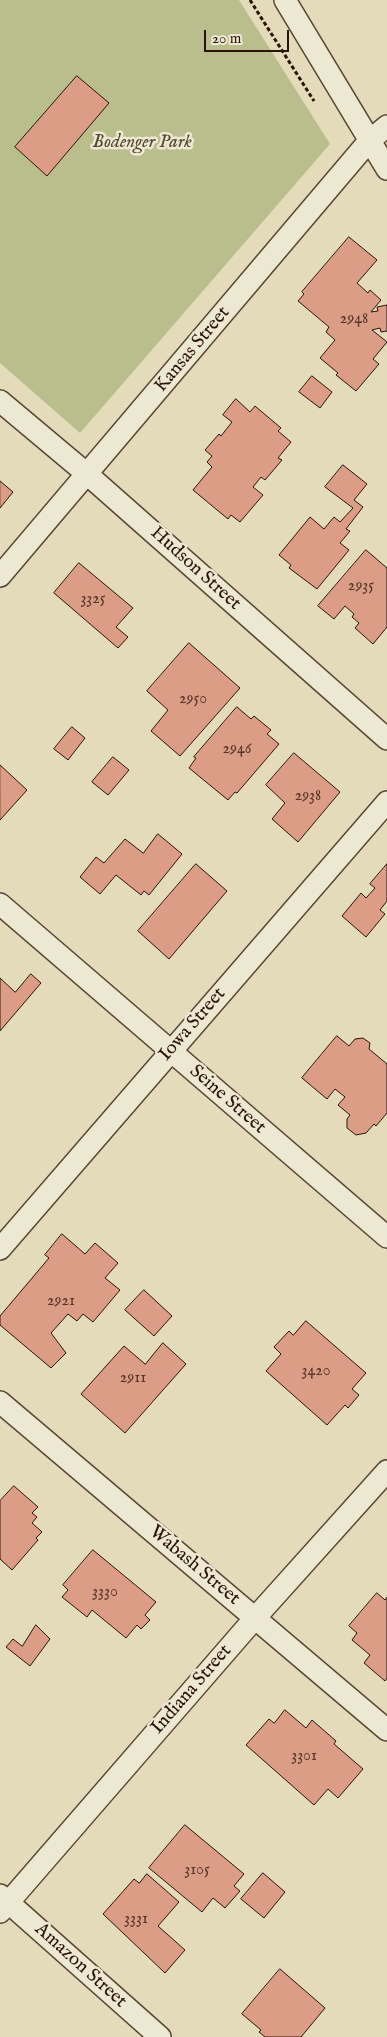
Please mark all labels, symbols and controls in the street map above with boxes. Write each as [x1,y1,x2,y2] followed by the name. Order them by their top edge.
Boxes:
[207,20,292,52] scale bar
[212,29,241,48] text: 20 m
[92,132,192,154] park label: Bodenger Park
[151,302,235,398] street label: Kansas Street
[340,310,368,330] house number: 2948
[145,522,245,616] street label: Hudson Street
[348,577,374,597] house number: 2935
[80,590,106,610] house number: 3325
[179,690,207,710] house number: 2950
[223,740,251,760] house number: 2946
[295,787,321,807] house number: 2938
[155,984,231,1066] street label: Iowa Street
[184,1061,270,1139] street label: Seine Street
[47,1292,75,1312] house number: 2921
[301,1362,331,1382] house number: 3420
[120,1369,146,1389] house number: 2911
[144,1521,244,1611] street label: Wabash Street
[92,1583,118,1603] house number: 3330
[147,1640,237,1740] street label: Indiana Street
[291,1747,317,1767] house number: 3301
[184,1861,210,1881] house number: 3105
[124,1910,148,1930] house number: 3331
[29,1919,131,2013] street label: Amazon Street

